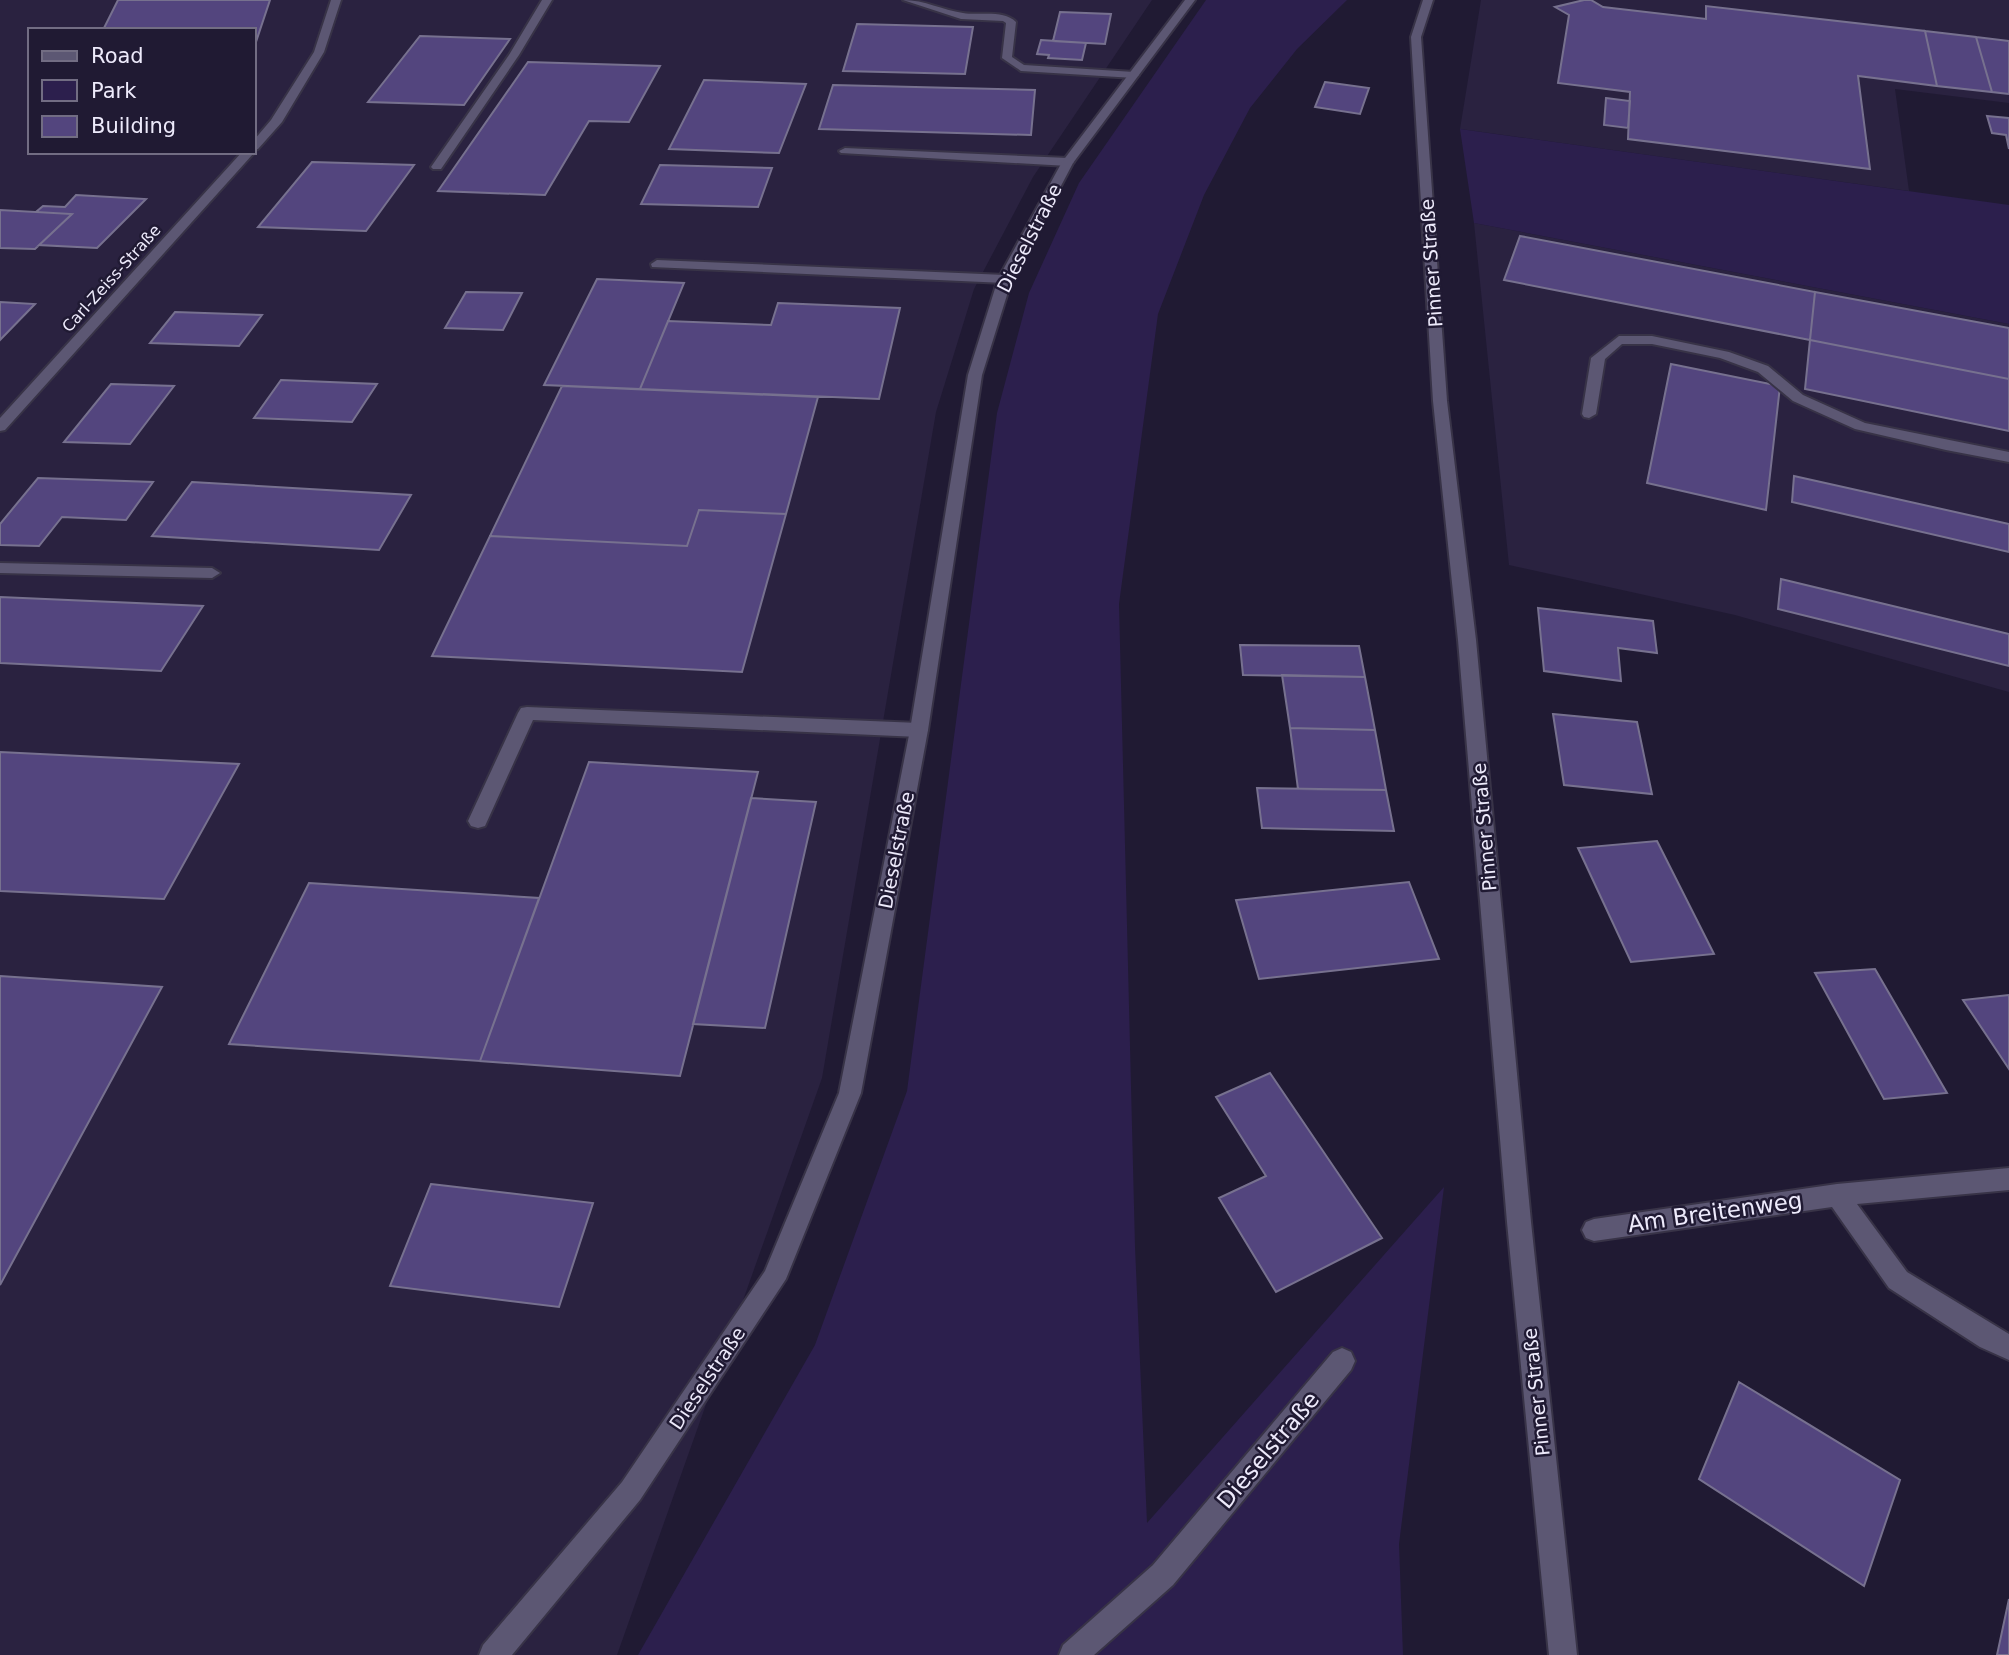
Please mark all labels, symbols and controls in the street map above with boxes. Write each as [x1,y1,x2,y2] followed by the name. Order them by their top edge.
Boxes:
[28,28,256,154] legend
[91,44,144,68] text: Road
[91,79,137,103] text: Park
[91,114,176,138] text: Building
[992,180,1066,296] street label: Dieselstraße
[1416,198,1446,328] street label: Pinner Straße
[58,221,165,336] street label: Carl-Zeiss-Straße
[1467,762,1501,892] street label: Pinner Straße
[874,790,918,910] street label: Dieselstraße
[1626,1187,1804,1237] street label: Am Breitenweg
[665,1323,749,1433] street label: Dieselstraße
[1518,1327,1554,1457] street label: Pinner Straße
[1212,1387,1324,1513] street label: Dieselstraße

